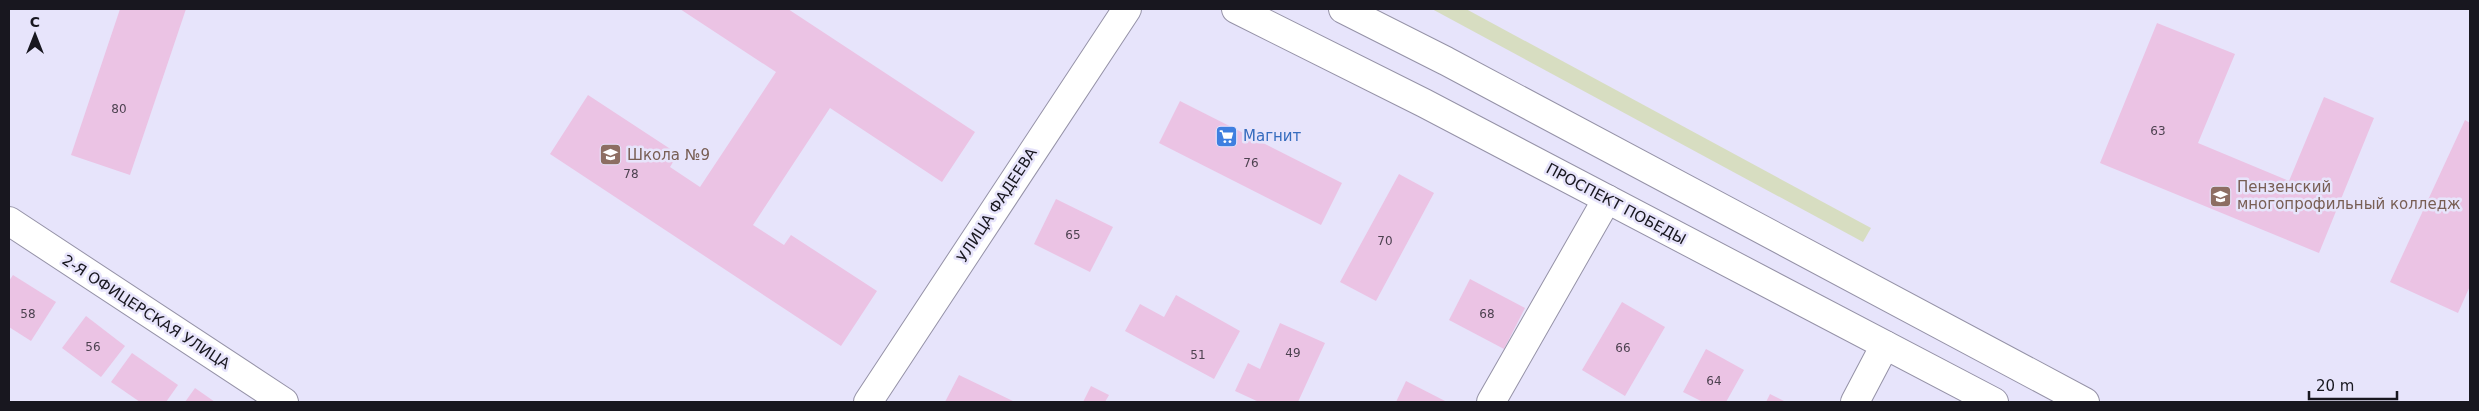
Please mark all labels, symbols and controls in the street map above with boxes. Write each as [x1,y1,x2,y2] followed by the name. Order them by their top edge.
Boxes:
[10,10,60,60] north arrow
[30,14,40,30] text: С
[111,102,127,116] house number: 80
[1215,124,1239,148] supermarket icon: Магнит
[2150,124,2166,138] house number: 63
[1243,127,1302,145] place label: Магнит
[599,143,623,167] school or university icon: Школа №9
[953,144,1041,266] street label: УЛИЦА ФАДЕЕВА
[627,146,710,164] place label: Школа №9
[1243,156,1259,170] house number: 76
[1543,159,1689,249] street label: ПРОСПЕКТ ПОБЕДЫ
[623,167,639,181] house number: 78
[2237,178,2461,213] place label: Пензенский многопрофильный колледж
[2209,184,2233,208] school or university icon: Пензенский многопрофильный колледж
[1065,228,1081,242] house number: 65
[1377,234,1393,248] house number: 70
[59,251,234,373] street label: 2-Я ОФИЦЕРСКАЯ УЛИЦА
[20,307,36,321] house number: 58
[1479,307,1495,321] house number: 68
[85,340,101,354] house number: 56
[1615,341,1631,355] house number: 66
[1285,346,1301,360] house number: 49
[1190,348,1206,362] house number: 51
[2309,368,2396,400] scale bar
[1706,374,1722,388] house number: 64
[2316,377,2354,395] text: 20 m

